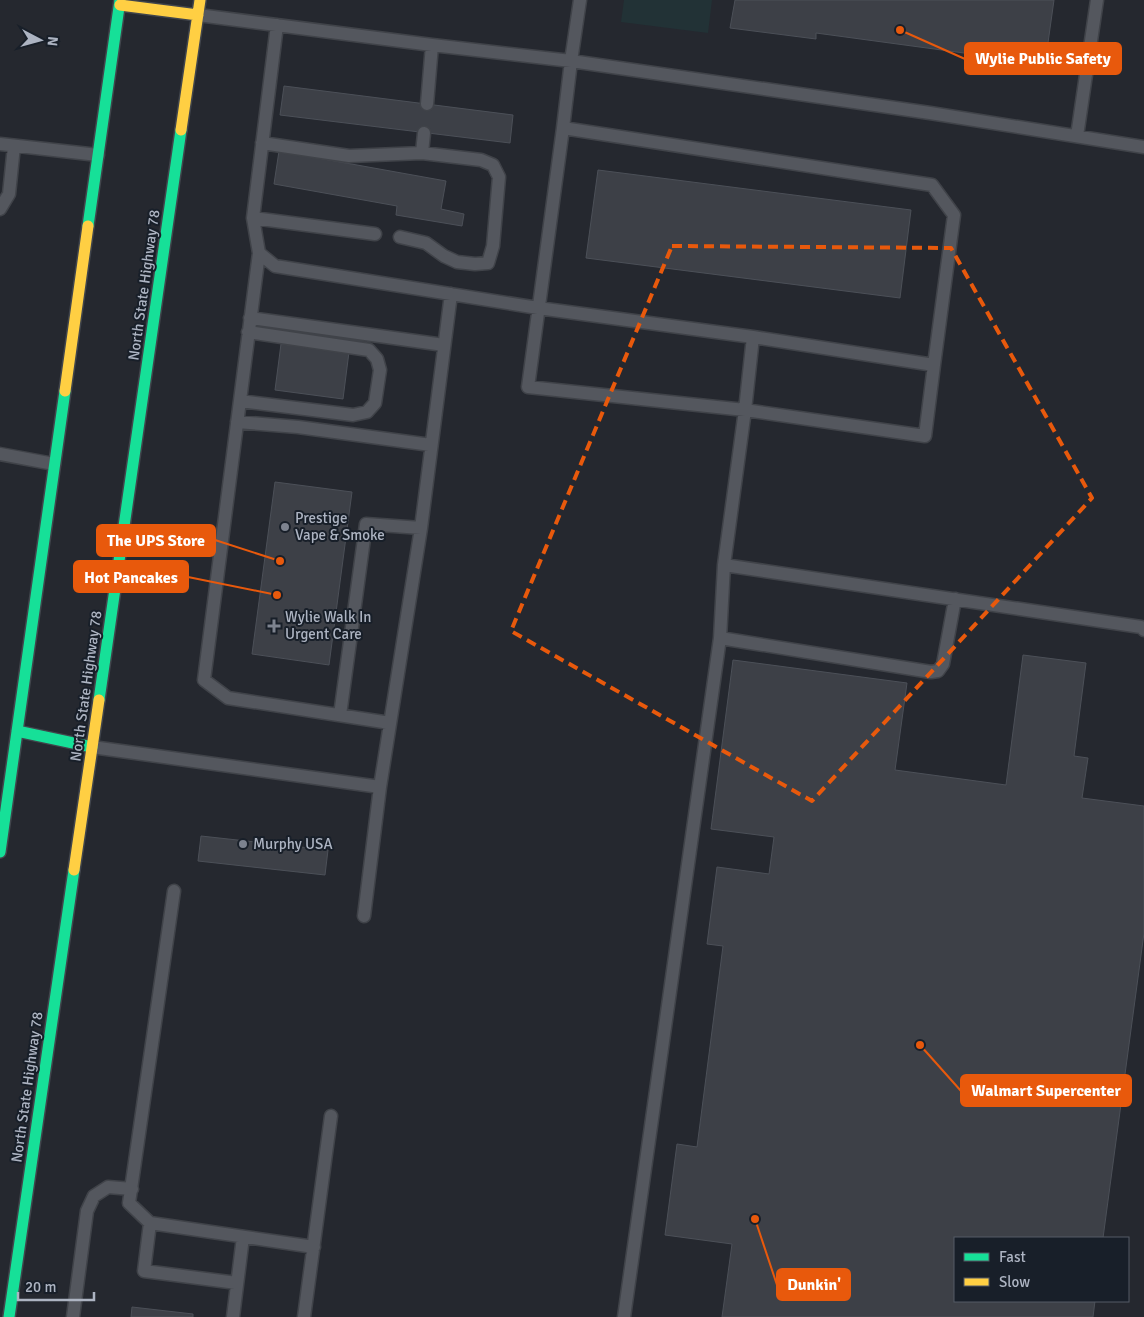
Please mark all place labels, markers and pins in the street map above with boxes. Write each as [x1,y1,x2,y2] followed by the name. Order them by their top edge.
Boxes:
[965,43,1121,74] callout: Wylie Public Safety
[295,509,385,544] place label: Prestige Vape & Smoke
[279,521,291,533] marker: Prestige Vape & Smoke
[97,525,215,556] callout: The UPS Store
[74,561,188,592] callout: Hot Pancakes
[285,608,372,643] place label: Wylie Walk In Urgent Care
[267,619,281,633] marker: Wylie Walk In Urgent Care
[253,835,333,853] place label: Murphy USA
[237,838,249,850] marker: Murphy USA
[961,1075,1131,1106] callout: Walmart Supercenter
[777,1269,850,1300] callout: Dunkin'

